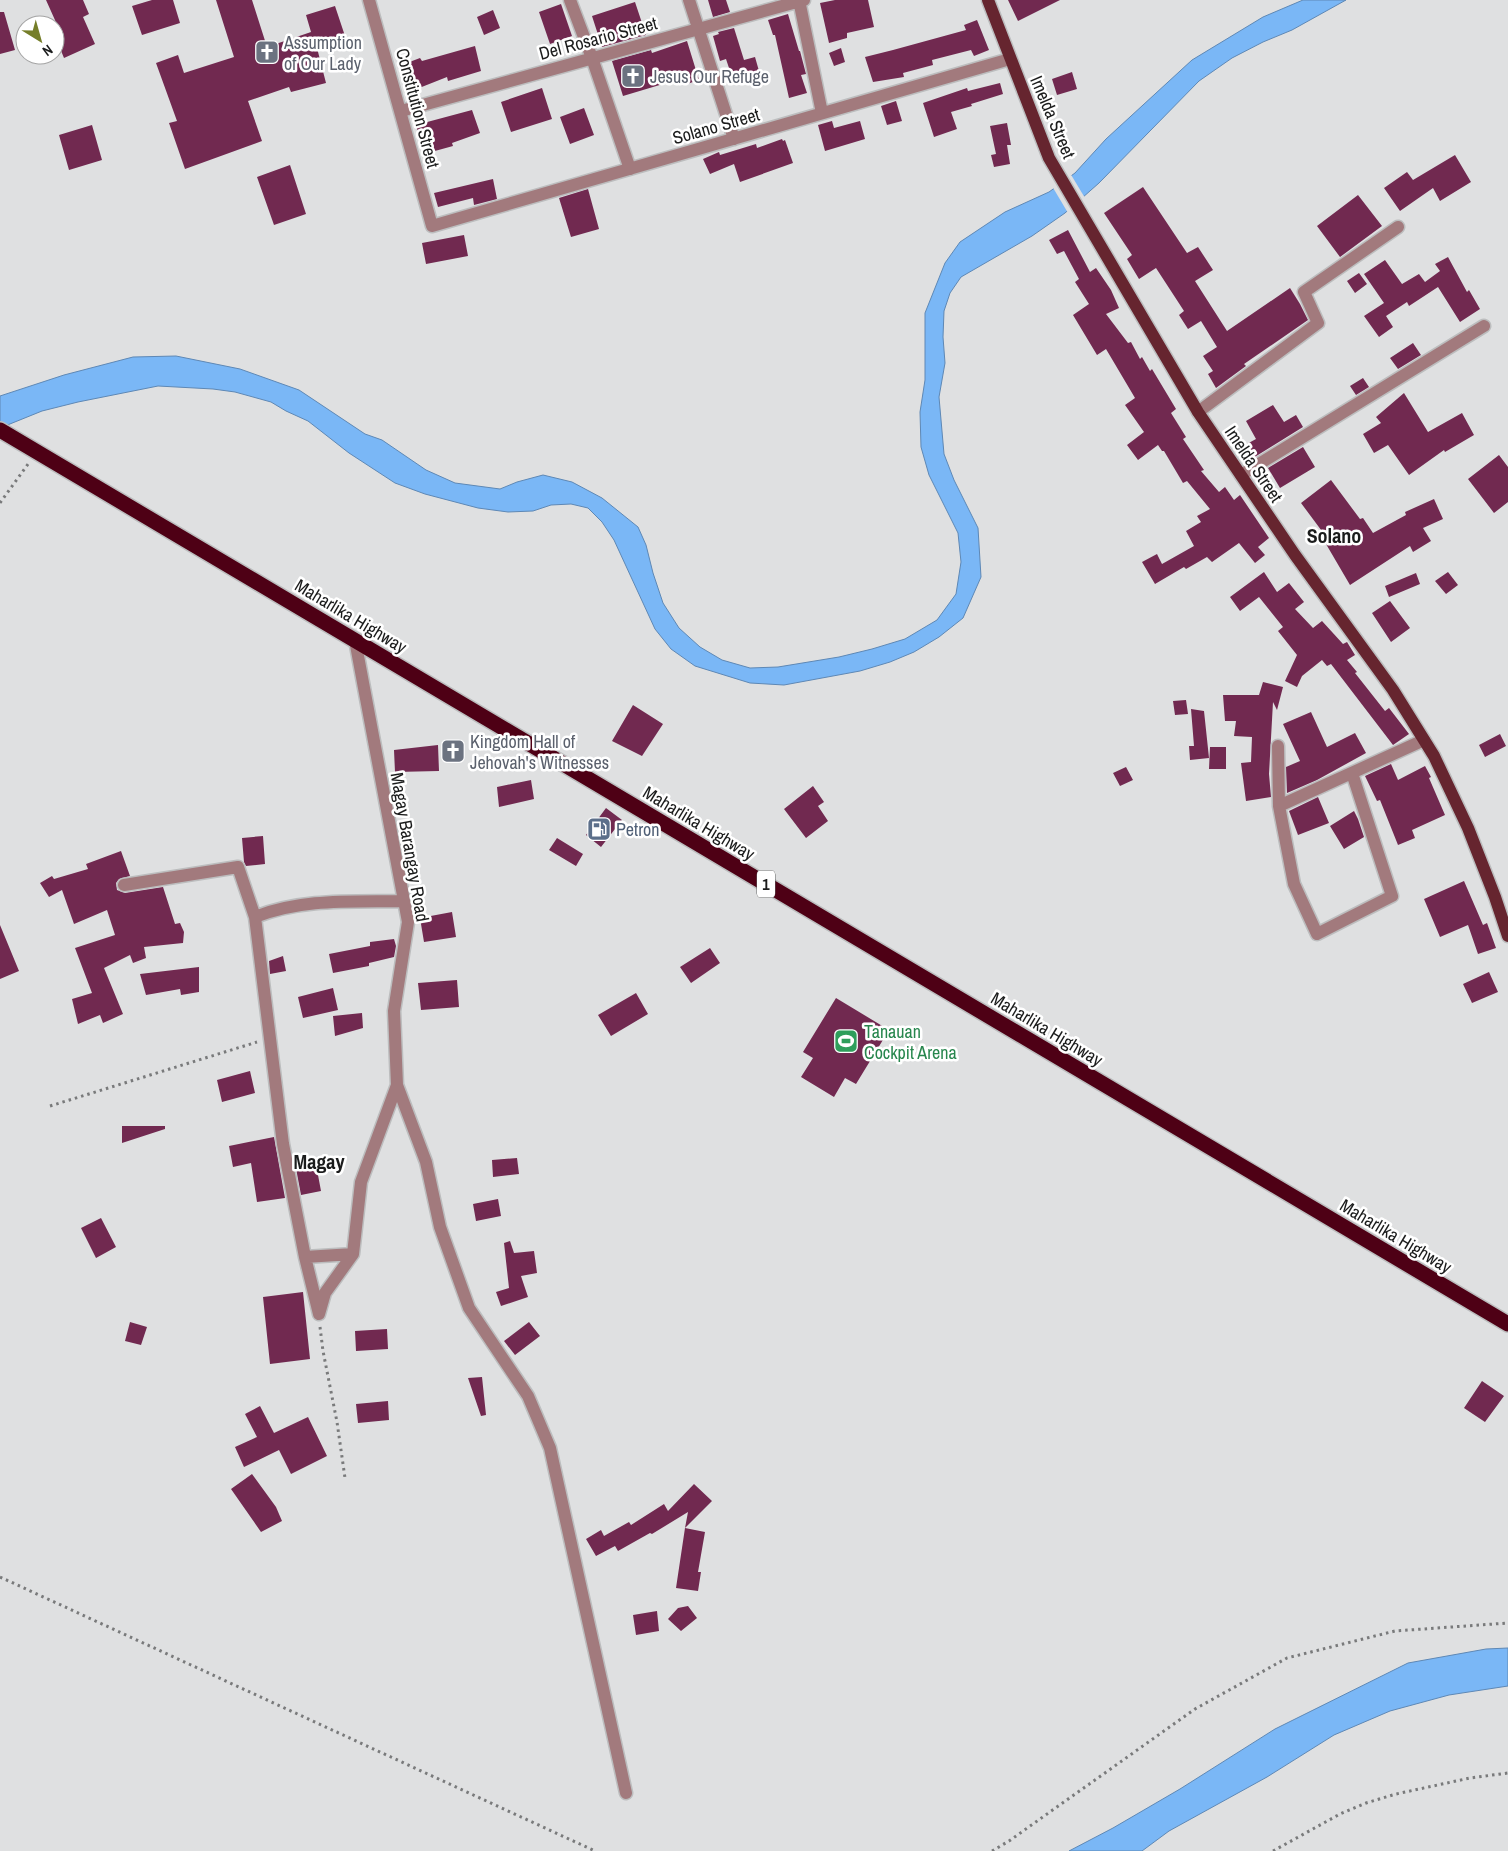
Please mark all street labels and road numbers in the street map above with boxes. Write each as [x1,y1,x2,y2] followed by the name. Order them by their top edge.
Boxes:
[536,10,660,66] street label: Del Rosario Street
[390,45,446,171] street label: Constitution Street
[1024,72,1082,162] street label: Imelda Street
[670,102,762,150] street label: Solano Street
[1219,421,1289,507] street label: Imelda Street
[290,573,412,660] street label: Maharlika Highway
[385,770,435,924] street label: Magay Barangay Road
[638,780,760,867] street label: Maharlika Highway
[757,871,775,898] road number: 1
[986,986,1108,1073] street label: Maharlika Highway
[1335,1193,1457,1280] street label: Maharlika Highway

